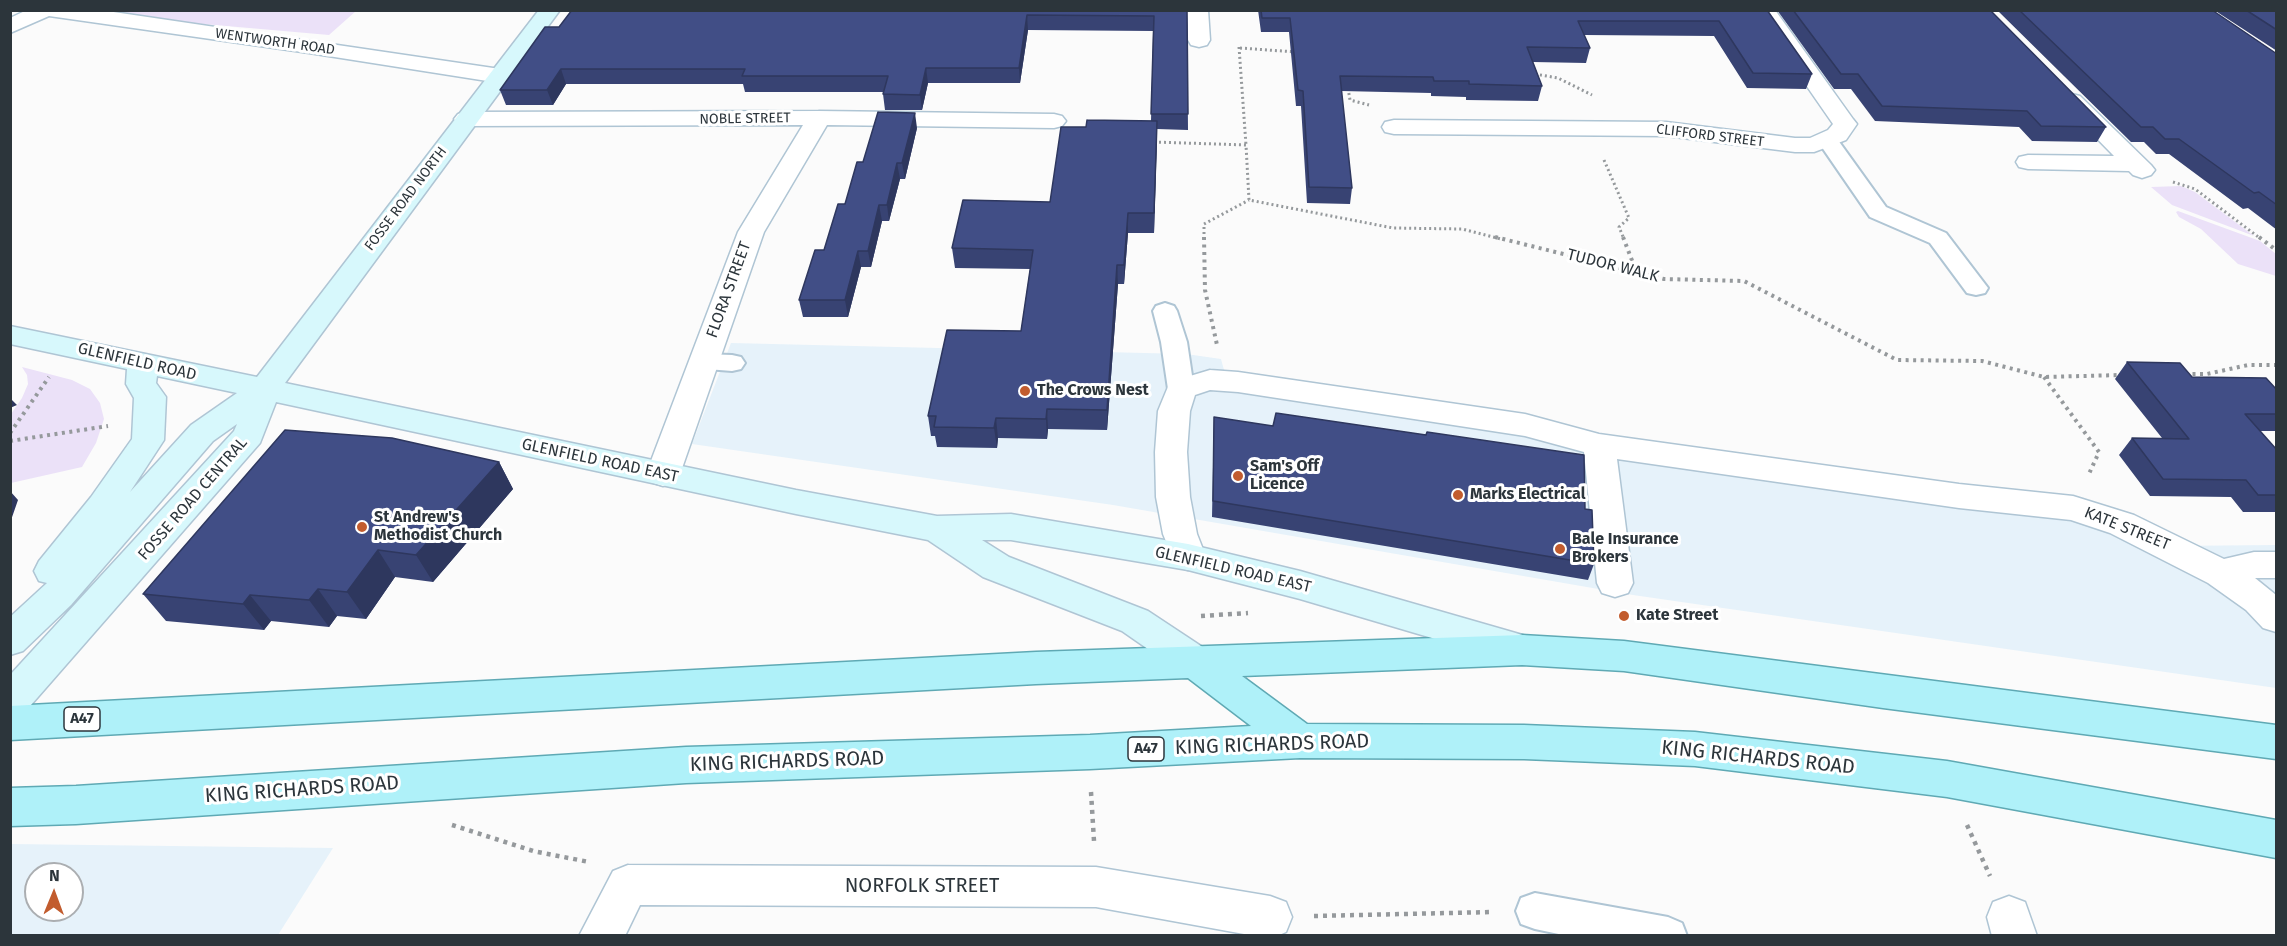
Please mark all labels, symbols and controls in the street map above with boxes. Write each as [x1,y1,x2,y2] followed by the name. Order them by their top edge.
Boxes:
[214,25,336,59] street label: WENTWORTH ROAD
[699,110,791,128] street label: NOBLE STREET
[1655,121,1765,151] street label: CLIFFORD STREET
[362,144,450,254] street label: FOSSE ROAD NORTH
[703,239,755,341] street label: FLORA STREET
[1565,245,1661,287] street label: TUDOR WALK
[76,339,198,385] street label: GLENFIELD ROAD
[1037,381,1149,401] place label: The Crows Nest
[1018,384,1032,398] marker: The Crows Nest
[134,434,252,564] street label: FOSSE ROAD CENTRAL
[520,435,680,487] street label: GLENFIELD ROAD EAST
[1250,457,1319,495] place label: Sam's Off Licence
[1231,469,1245,483] marker: Sam's Off Licence
[1470,485,1585,505] place label: Marks Electrical
[1451,488,1465,502] marker: Marks Electrical
[2081,503,2173,555] street label: KATE STREET
[374,508,502,546] place label: St Andrew's Methodist Church
[355,520,369,534] marker: St Andrew's Methodist Church
[1572,530,1679,568] place label: Bale Insurance Brokers
[1553,542,1567,556] marker: Bale Insurance Brokers
[1153,543,1313,597] street label: GLENFIELD ROAD EAST
[1636,606,1718,626] place label: Kate Street
[1617,609,1631,623] marker: Kate Street
[64,707,100,731] road number: A47
[1174,730,1370,760] street label: KING RICHARDS ROAD
[1660,736,1856,780] street label: KING RICHARDS ROAD
[1128,737,1164,761] road number: A47
[689,747,885,777] street label: KING RICHARDS ROAD
[204,771,400,809] street label: KING RICHARDS ROAD
[24,862,84,922] north arrow
[49,866,60,885] text: N
[845,874,999,898] street label: NORFOLK STREET

